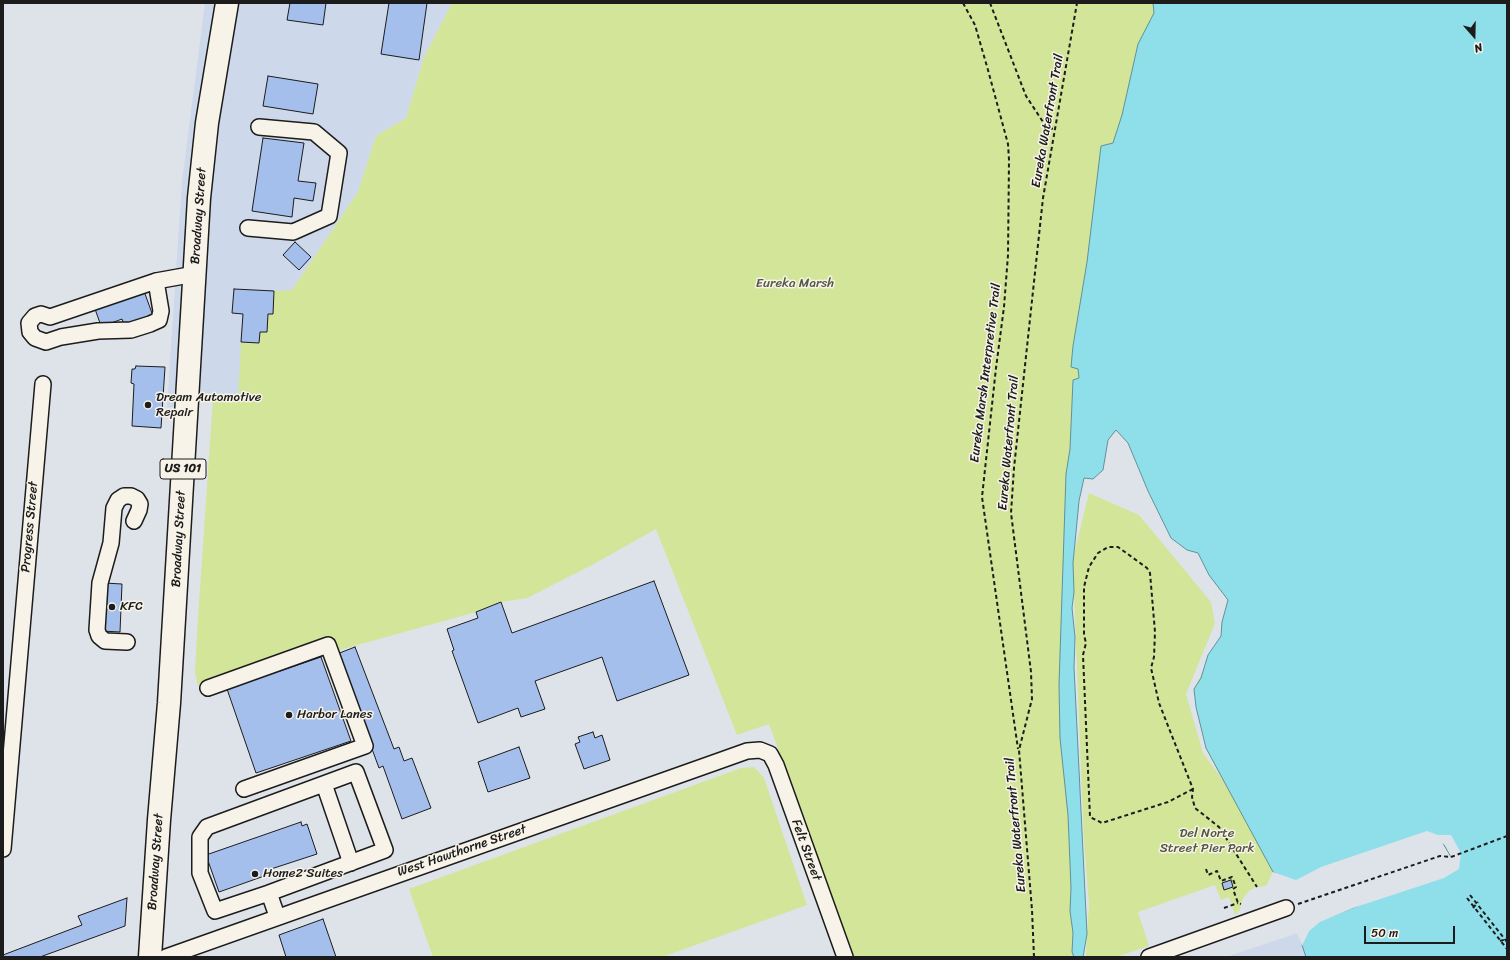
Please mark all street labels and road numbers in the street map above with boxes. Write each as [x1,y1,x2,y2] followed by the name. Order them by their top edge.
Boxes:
[1029,53,1067,189] street label: Eureka Waterfront Trail
[188,167,210,265] street label: Broadway Street
[967,282,1005,464] street label: Eureka Marsh Interpretive Trail
[995,375,1023,511] street label: Eureka Waterfront Trail
[160,459,206,479] road number: US 101
[18,481,42,573] street label: Progress Street
[169,490,189,588] street label: Broadway Street
[1002,757,1030,893] street label: Eureka Waterfront Trail
[145,813,167,911] street label: Broadway Street
[788,817,824,883] street label: Felt Street
[395,822,529,880] street label: West Hawthorne Street

